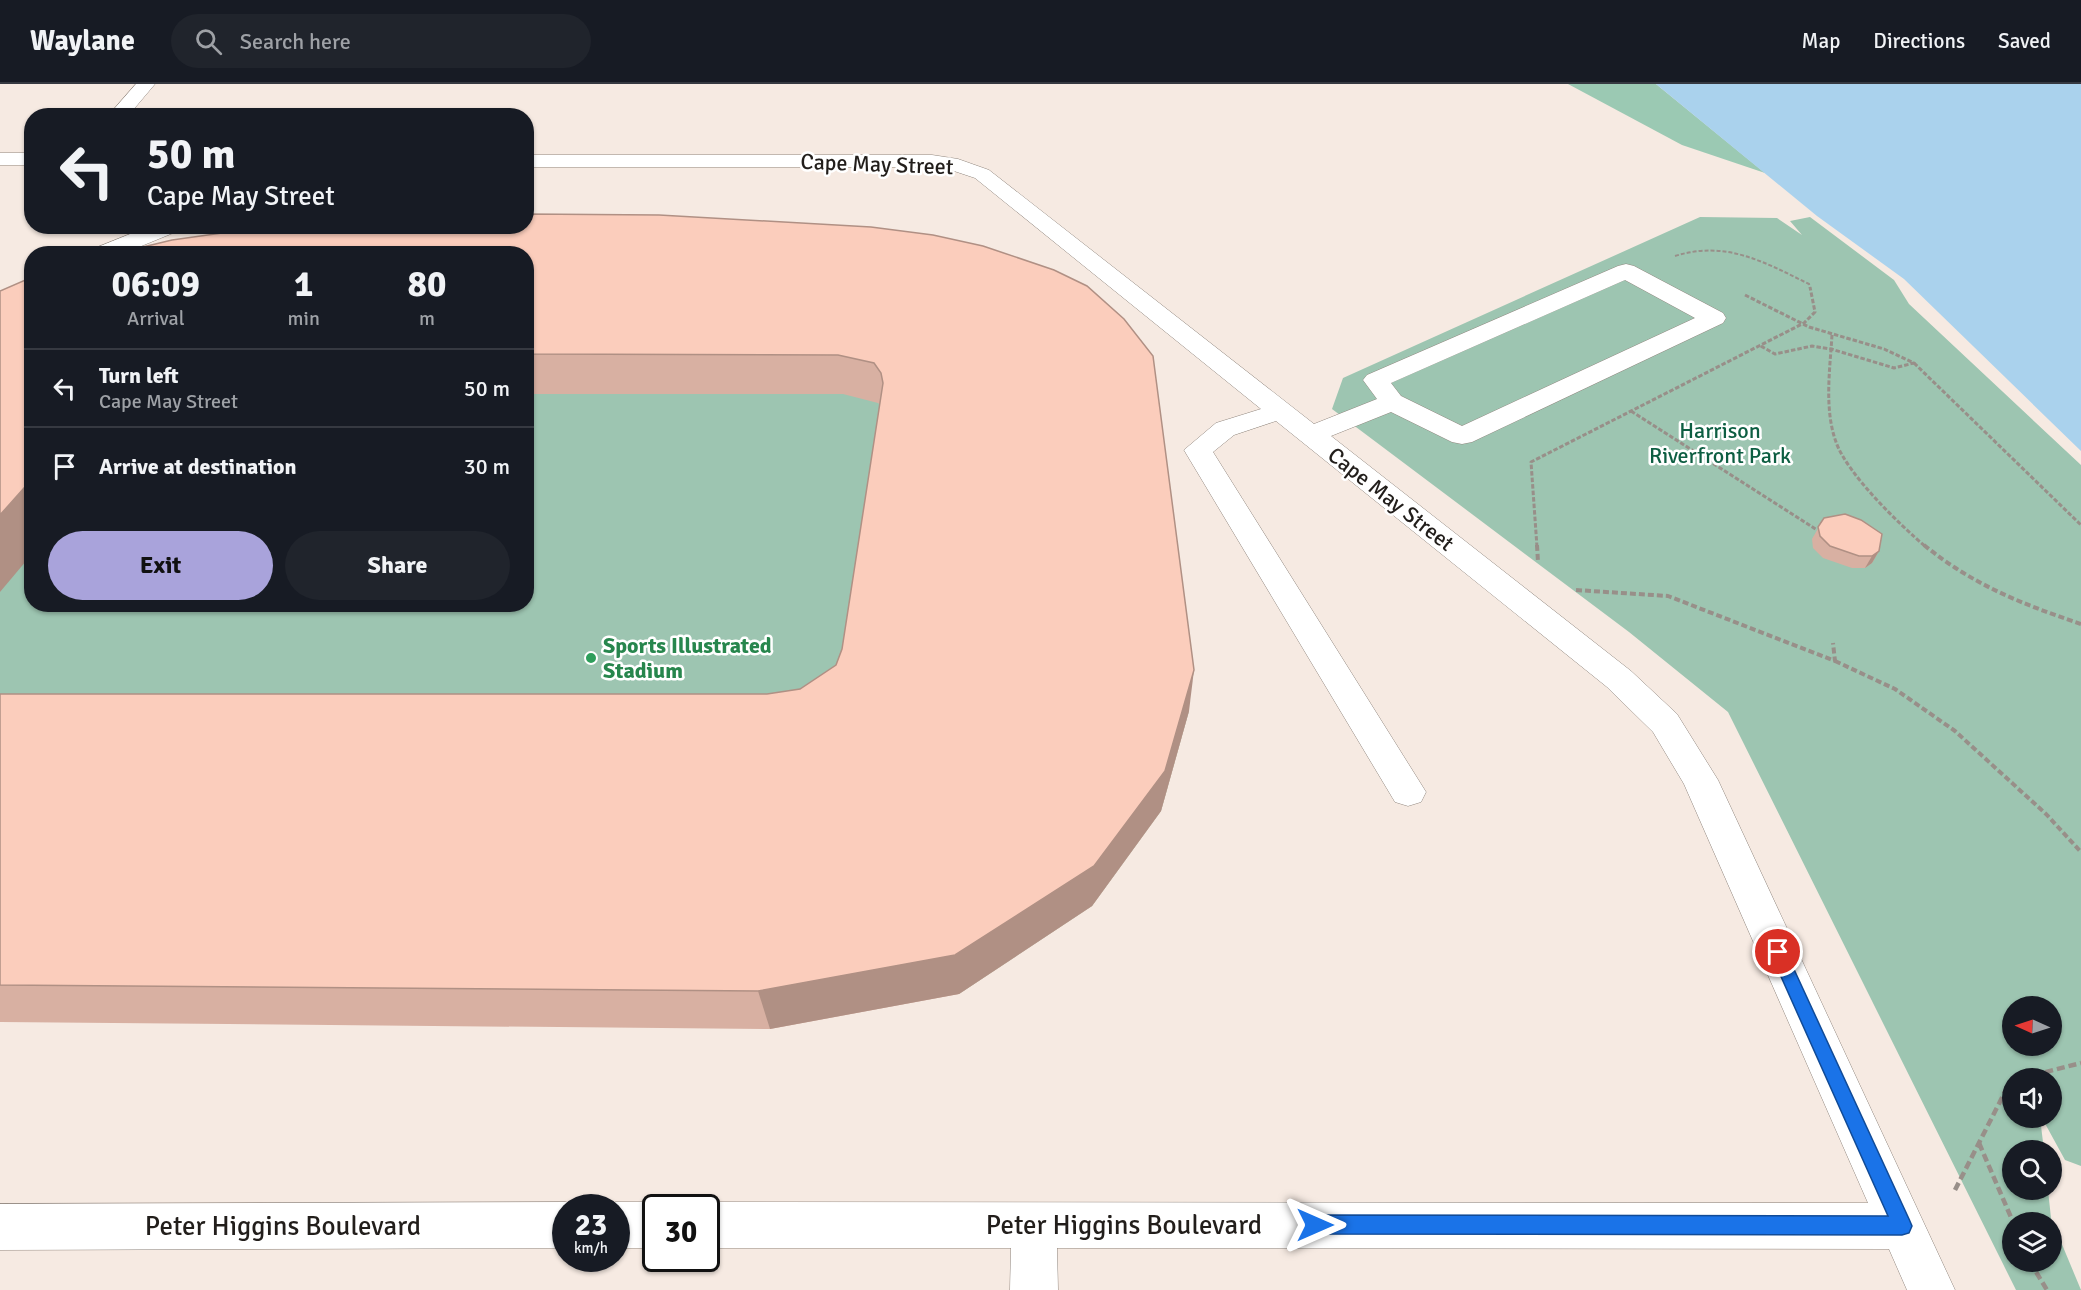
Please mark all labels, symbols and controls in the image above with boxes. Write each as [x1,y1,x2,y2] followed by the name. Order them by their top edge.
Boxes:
[171,14,591,68] search box
[30,24,135,58] text: Waylane
[192,25,225,58] icon: search
[240,28,351,55] text: Search here
[1802,28,1840,54] text: Map
[1873,28,1965,54] text: Directions
[1998,28,2051,54] text: Saved
[147,129,236,180] text: 50 m
[48,132,126,210] icon: left
[800,148,954,180] street label: Cape May Street
[147,180,335,213] text: Cape May Street
[112,262,200,307] text: 06:09
[294,262,313,307] text: 1
[407,262,446,307] text: 80
[127,306,185,331] text: Arrival
[288,306,320,331] text: min
[419,306,435,331] text: m
[99,362,179,389] text: Turn left
[48,372,81,405] icon: left
[464,375,510,402] text: 50 m
[99,389,238,414] text: Cape May Street
[1649,417,1791,469] park label: Harrison Riverfront Park
[1322,441,1460,557] street label: Cape May Street
[48,450,81,483] icon: arrive
[99,453,296,480] text: Arrive at destination
[464,453,510,480] text: 30 m
[48,531,273,600] button: Exit
[285,531,510,600] button: Share
[603,632,772,684] place label: Sports Illustrated Stadium
[584,651,598,665] marker: Sports Illustrated Stadium
[1752,926,1803,977] pin
[1761,935,1794,968] icon: arrive
[2002,996,2062,1056] north arrow
[2002,996,2062,1272] map controls
[2002,1068,2062,1128] button: sound
[2002,1140,2062,1200] button: search
[1283,1193,1347,1257] position arrow
[642,1194,720,1272] speed limit sign: 30
[575,1207,607,1244] text: 23
[986,1209,1262,1242] street label: Peter Higgins Boulevard
[145,1210,421,1243] street label: Peter Higgins Boulevard
[2002,1212,2062,1272] button: layers
[574,1239,608,1257] text: km/h

